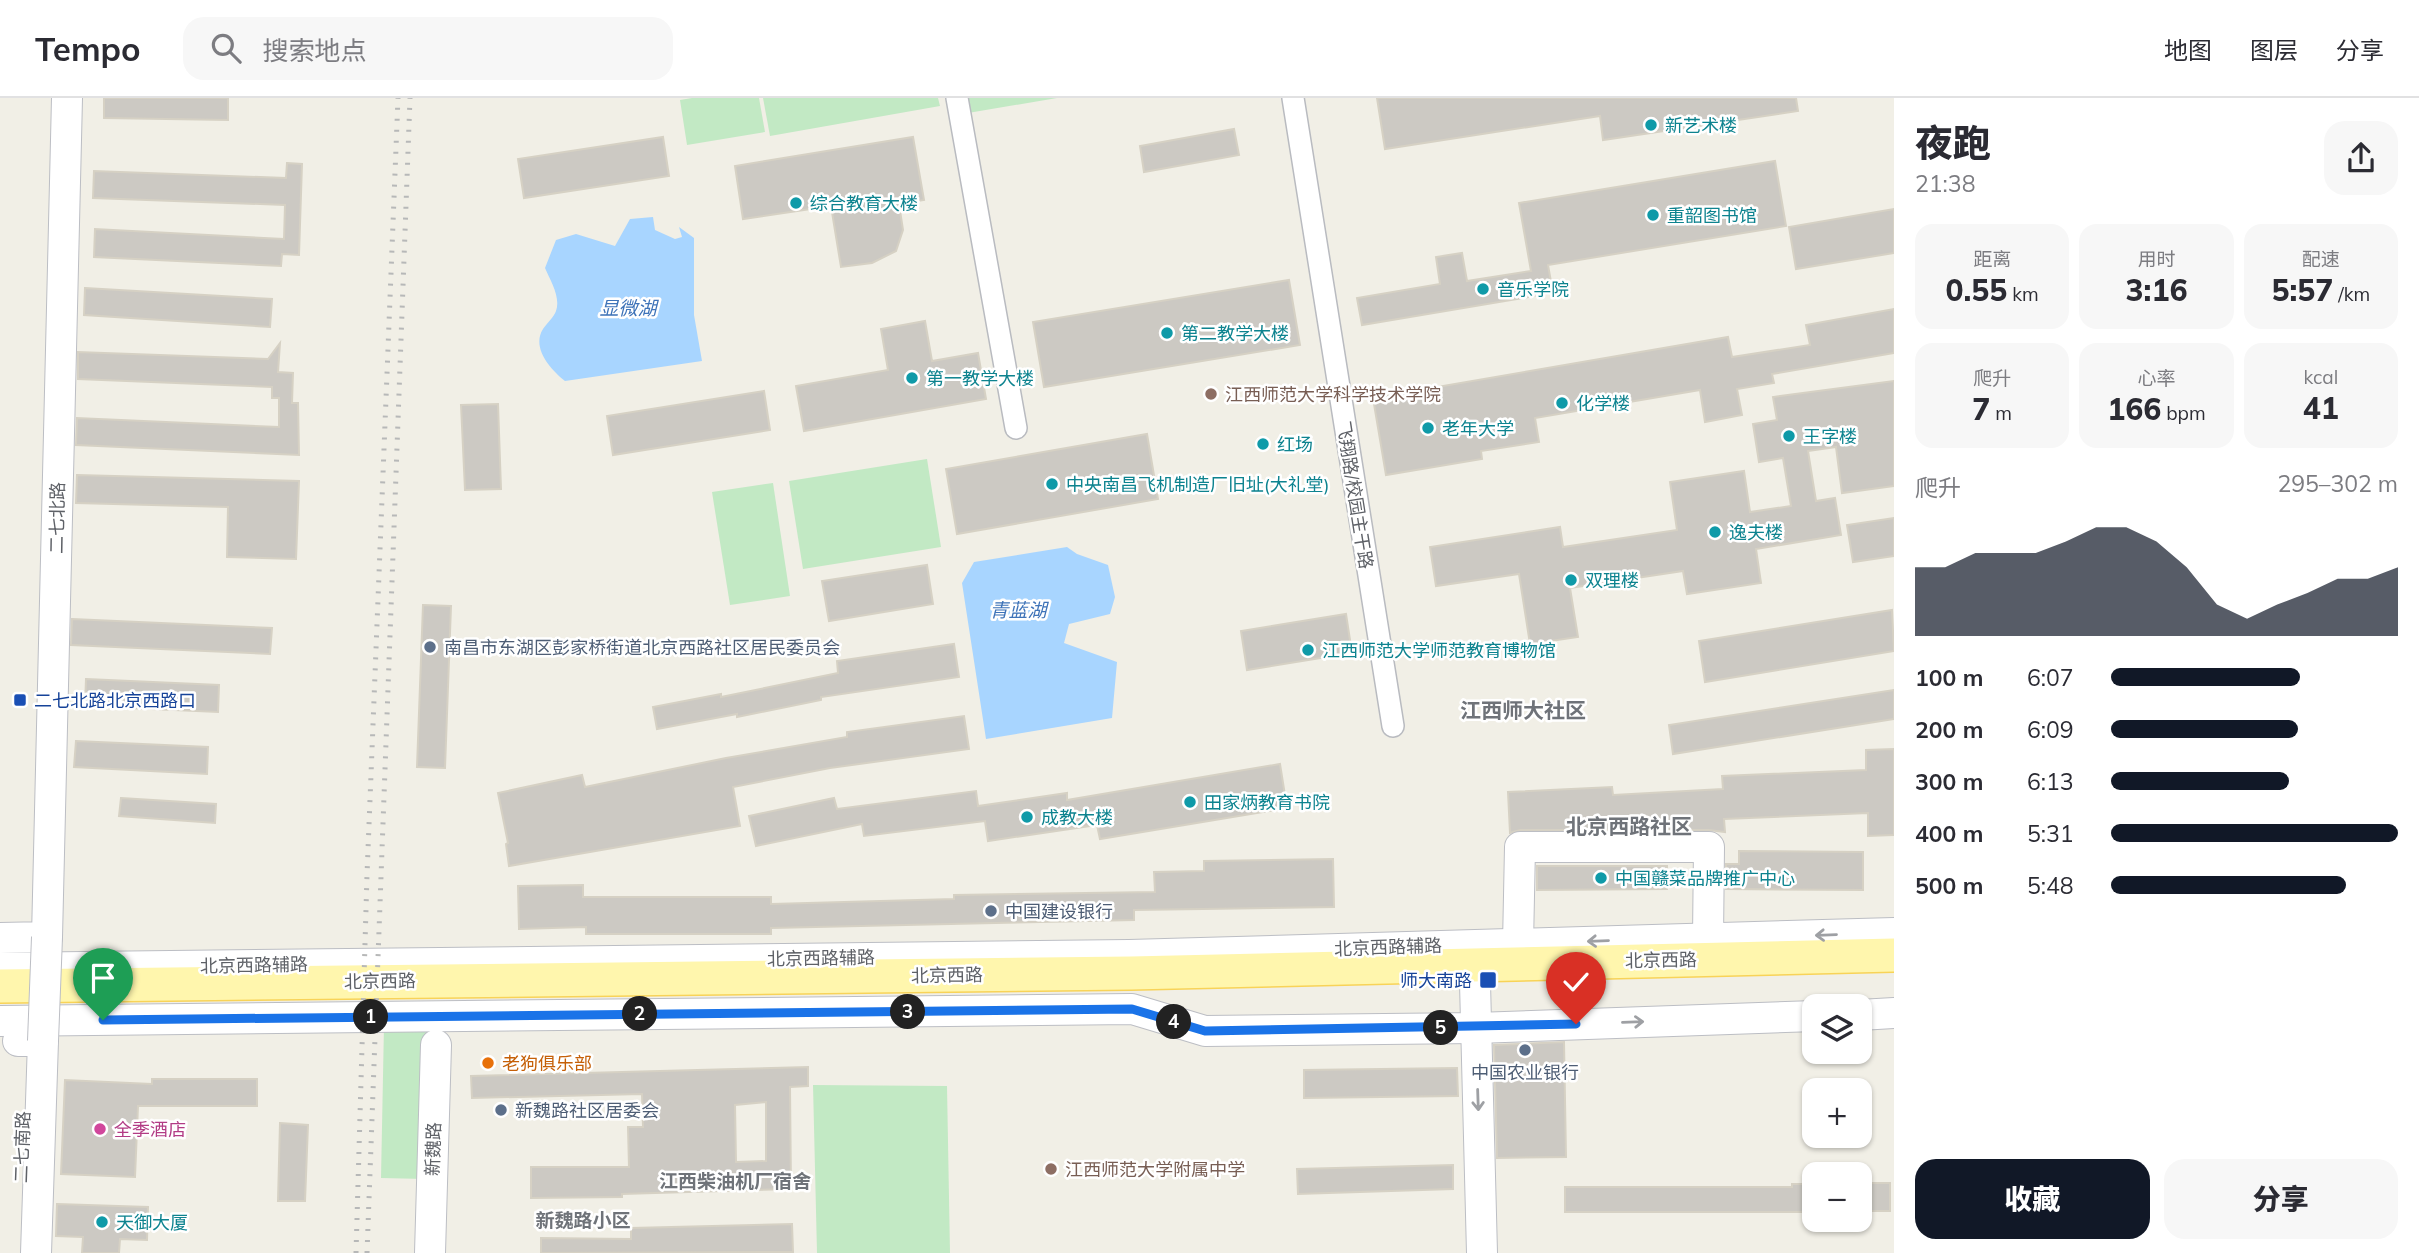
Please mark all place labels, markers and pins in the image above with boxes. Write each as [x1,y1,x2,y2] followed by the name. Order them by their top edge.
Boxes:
[1665,114,1737,137] place label: 新艺术楼
[1643,117,1659,133] marker: 新艺术楼
[810,192,918,215] place label: 综合教育大楼
[788,195,804,211] marker: 综合教育大楼
[1667,204,1757,227] place label: 重韶图书馆
[1645,207,1661,223] marker: 重韶图书馆
[1497,278,1569,301] place label: 音乐学院
[1475,281,1491,297] marker: 音乐学院
[1181,322,1289,345] place label: 第二教学大楼
[1159,325,1175,341] marker: 第二教学大楼
[926,367,1034,390] place label: 第一教学大楼
[904,370,920,386] marker: 第一教学大楼
[1225,383,1441,406] place label: 江西师范大学科学技术学院
[1203,386,1219,402] marker: 江西师范大学科学技术学院
[1576,392,1630,415] place label: 化学楼
[1554,395,1570,411] marker: 化学楼
[1442,417,1514,440] place label: 老年大学
[1420,420,1436,436] marker: 老年大学
[1803,425,1857,448] place label: 王字楼
[1781,428,1797,444] marker: 王字楼
[1277,433,1313,456] place label: 红场
[1255,436,1271,452] marker: 红场
[1066,473,1329,496] place label: 中央南昌飞机制造厂旧址(大礼堂)
[1044,476,1060,492] marker: 中央南昌飞机制造厂旧址(大礼堂)
[1729,521,1783,544] place label: 逸夫楼
[1707,524,1723,540] marker: 逸夫楼
[1585,569,1639,592] place label: 双理楼
[1563,572,1579,588] marker: 双理楼
[444,636,840,659] place label: 南昌市东湖区彭家桥街道北京西路社区居民委员会
[422,639,438,655] marker: 南昌市东湖区彭家桥街道北京西路社区居民委员会
[1322,639,1556,662] place label: 江西师范大学师范教育博物馆
[1300,642,1316,658] marker: 江西师范大学师范教育博物馆
[34,689,196,712] place label: 二七北路北京西路口
[12,692,28,708] marker: 二七北路北京西路口
[1204,791,1330,814] place label: 田家炳教育书院
[1182,794,1198,810] marker: 田家炳教育书院
[1041,806,1113,829] place label: 成教大楼
[1019,809,1035,825] marker: 成教大楼
[1615,867,1795,890] place label: 中国赣菜品牌推广中心
[1593,870,1609,886] marker: 中国赣菜品牌推广中心
[1005,900,1113,923] place label: 中国建设银行
[983,903,999,919] marker: 中国建设银行
[73,948,133,1020] pin
[1546,952,1606,1024] pin
[1400,969,1472,992] place label: 师大南路
[1478,970,1498,990] marker: 师大南路
[890,995,926,1030] pin: 3
[622,996,658,1032] pin: 2
[354,1000,388,1034] pin: 1
[1156,1004,1192,1040] pin: 4
[1424,1010,1458,1046] pin: 5
[1517,1042,1533,1058] marker: 中国农业银行
[502,1052,592,1075] place label: 老狗俱乐部
[480,1055,496,1071] marker: 老狗俱乐部
[1471,1061,1579,1084] place label: 中国农业银行
[515,1099,659,1122] place label: 新魏路社区居委会
[493,1102,509,1118] marker: 新魏路社区居委会
[114,1118,186,1141] place label: 全季酒店
[92,1121,108,1137] marker: 全季酒店
[1065,1158,1245,1181] place label: 江西师范大学附属中学
[1043,1161,1059,1177] marker: 江西师范大学附属中学
[116,1211,188,1234] place label: 天御大厦
[94,1214,110,1230] marker: 天御大厦

